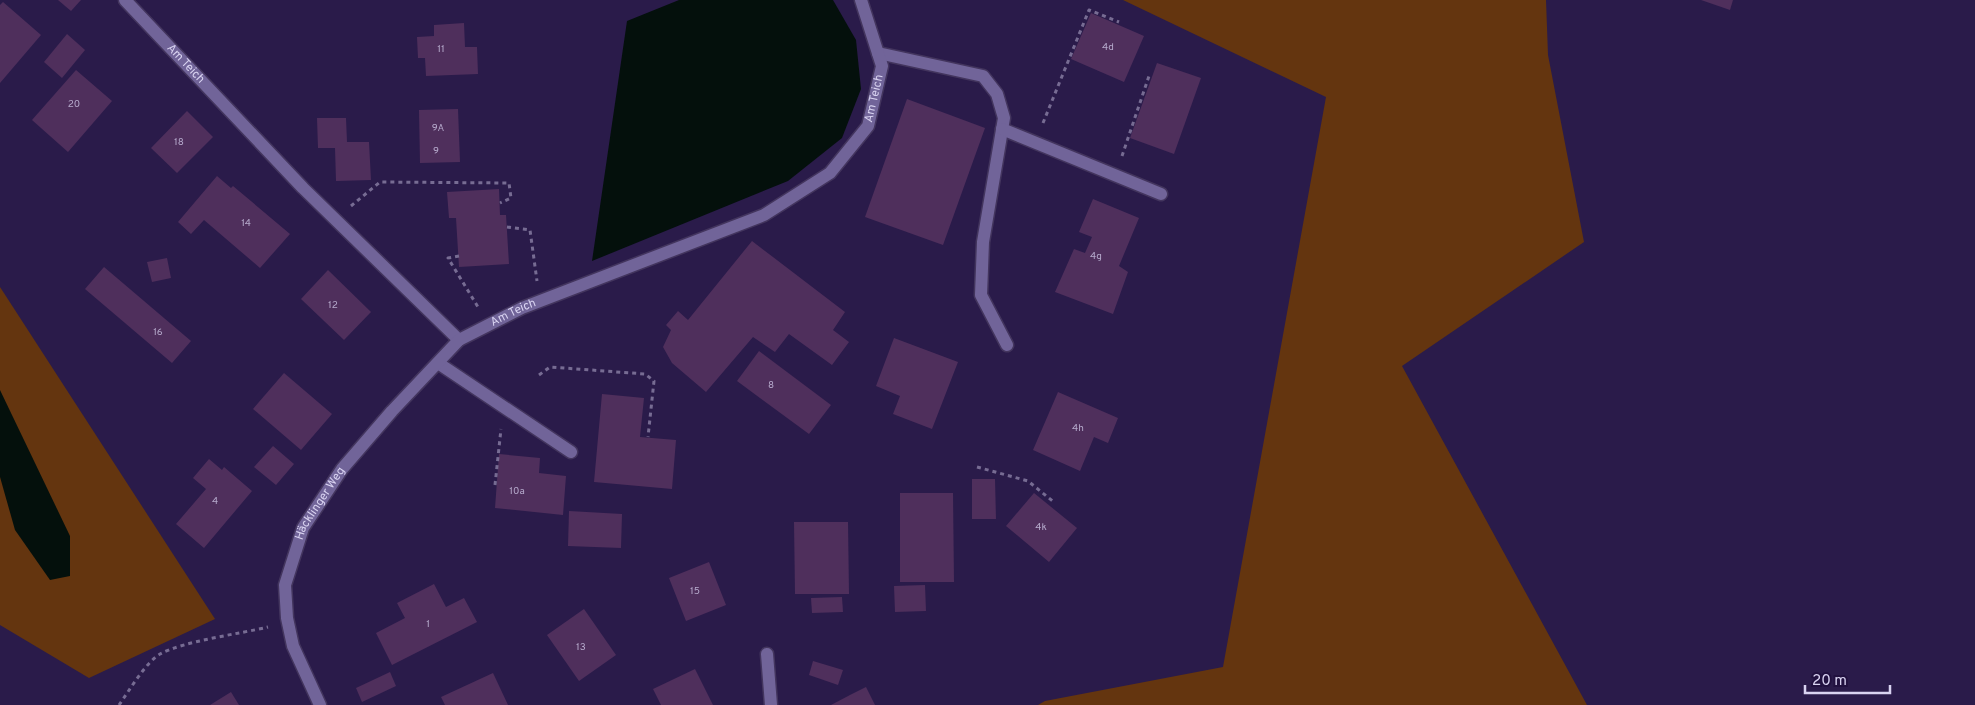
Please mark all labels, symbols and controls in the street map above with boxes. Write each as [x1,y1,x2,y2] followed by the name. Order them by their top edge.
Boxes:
[163,41,208,87] street label: Am Teich
[1102,41,1114,54] house number: 4d
[437,43,445,56] house number: 11
[861,73,888,124] street label: Am Teich
[68,98,80,111] house number: 20
[432,122,444,135] house number: 9A
[174,136,184,149] house number: 18
[433,145,439,158] house number: 9
[241,217,251,230] house number: 14
[1090,250,1102,263] house number: 4g
[488,295,538,331] street label: Am Teich
[328,299,338,312] house number: 12
[153,326,163,339] house number: 16
[768,379,774,392] house number: 8
[1072,422,1084,435] house number: 4h
[292,464,349,542] street label: Häcklinger Weg
[509,485,525,498] house number: 10a
[212,495,218,508] house number: 4
[1035,521,1047,534] house number: 4k
[690,585,700,598] house number: 15
[426,618,430,631] house number: 1
[576,641,586,654] house number: 13
[1805,662,1890,694] scale bar
[1812,672,1847,691] text: 20 m

